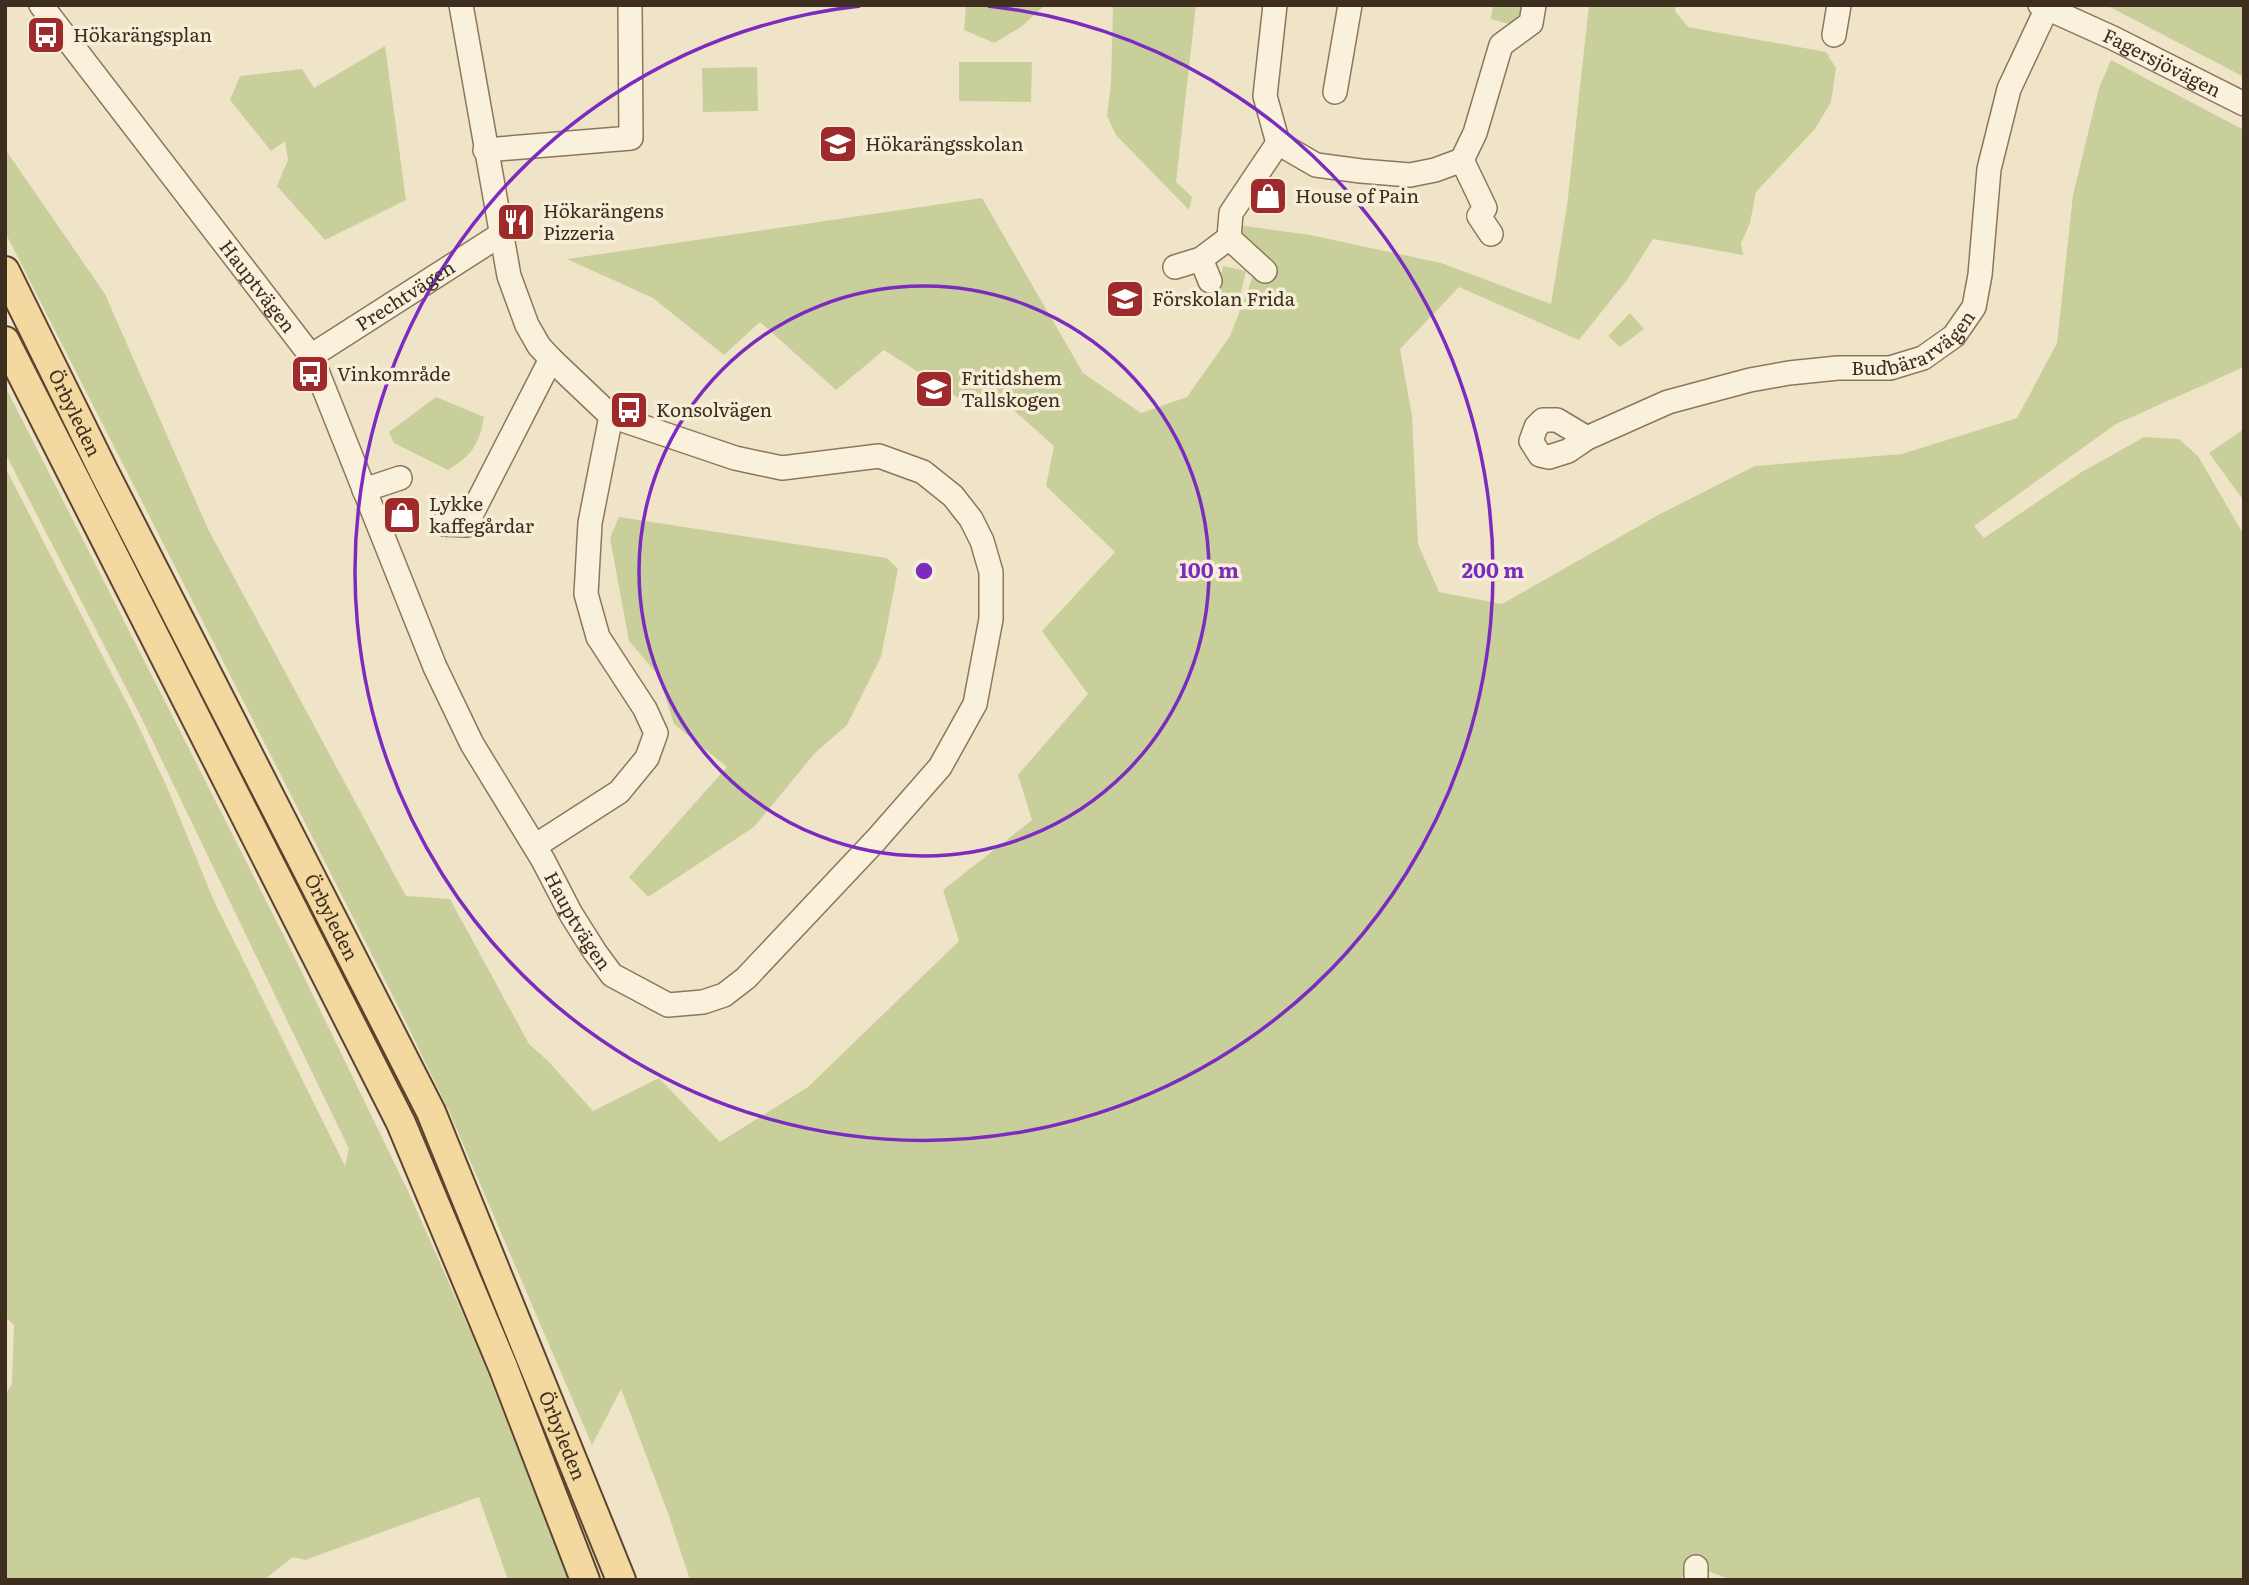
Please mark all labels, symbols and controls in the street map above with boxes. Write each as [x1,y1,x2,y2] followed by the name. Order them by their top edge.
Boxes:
[25,14,67,56] bus stop icon: Hökarängsplan
[73,20,212,48] place label: Hökarängsplan
[2099,20,2226,103] street label: Fagersjövägen
[817,123,859,165] school or university icon: Hökarängsskolan
[865,129,1023,157] place label: Hökarängsskolan
[1247,175,1289,217] shop icon: House of Pain
[1295,181,1419,209] place label: House of Pain
[543,196,664,246] place label: Hökarängens Pizzeria
[495,201,537,243] restaurant icon: Hökarängens Pizzeria
[213,233,303,338] street label: Hauptvägen
[350,253,460,337] street label: Prechtvägen
[1104,278,1146,320] school or university icon: Förskolan Frida
[1152,284,1296,312] place label: Förskolan Frida
[1851,304,1981,381] street label: Budbärarvägen
[289,353,331,395] bus stop icon: Vinkområde
[337,359,451,387] place label: Vinkområde
[961,363,1062,413] place label: Fritidshem Tallskogen
[42,364,109,461] street label: Örbyleden
[913,368,955,410] school or university icon: Fritidshem Tallskogen
[608,389,650,431] bus stop icon: Konsolvägen
[656,395,772,423] place label: Konsolvägen
[429,489,534,539] place label: Lykke kaffegårdar
[381,494,423,536] shop icon: Lykke kaffegårdar
[1179,553,1239,584] text: 100 m
[1462,553,1524,584] text: 200 m
[912,559,936,583] centre of rings
[538,866,619,975] street label: Hauptvägen
[298,868,366,965] street label: Örbyleden
[533,1386,594,1484] street label: Örbyleden

